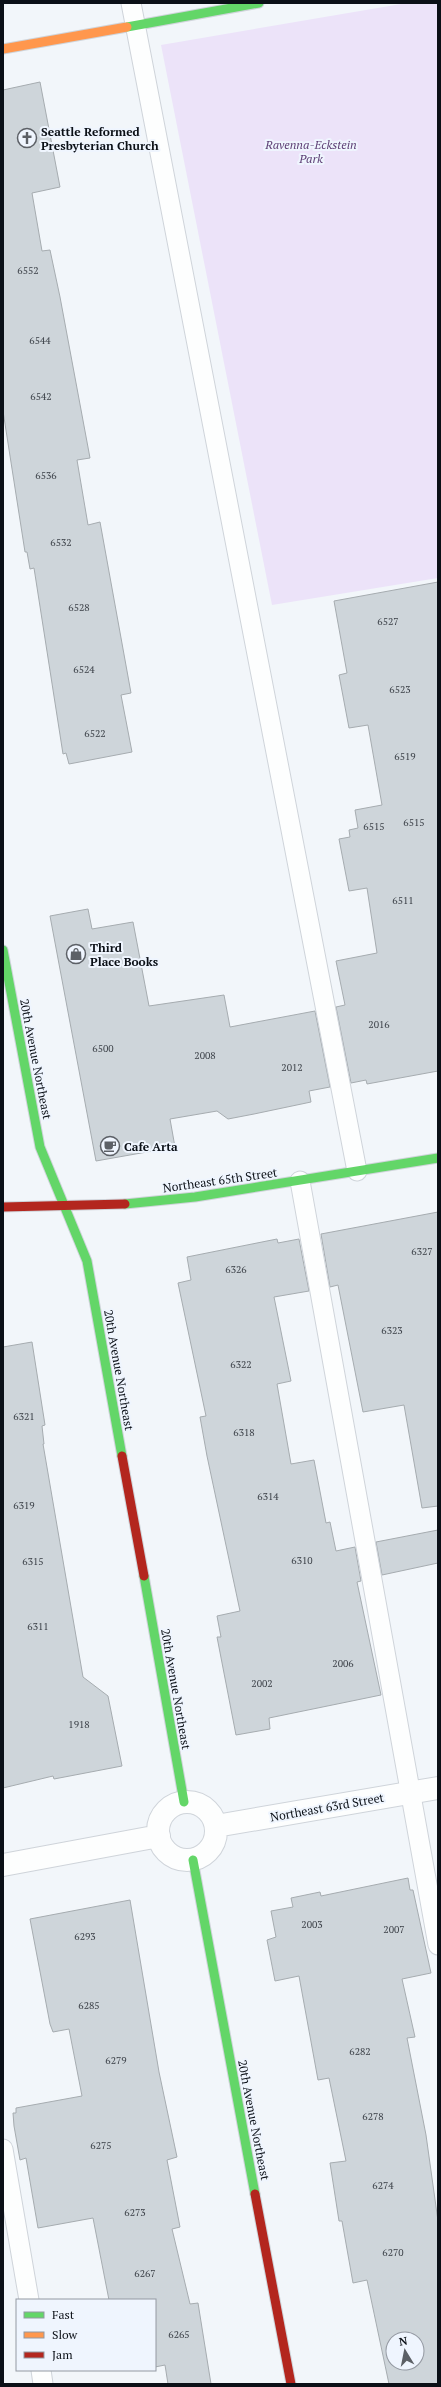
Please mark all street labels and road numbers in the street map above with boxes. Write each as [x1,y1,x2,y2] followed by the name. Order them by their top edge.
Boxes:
[17,997,55,1121] street label: 20th Avenue Northeast
[162,1164,279,1195] street label: Northeast 65th Street
[101,1308,137,1432] street label: 20th Avenue Northeast
[158,1627,194,1751] street label: 20th Avenue Northeast
[269,1790,386,1824] street label: Northeast 63rd Street
[235,2058,273,2182] street label: 20th Avenue Northeast

